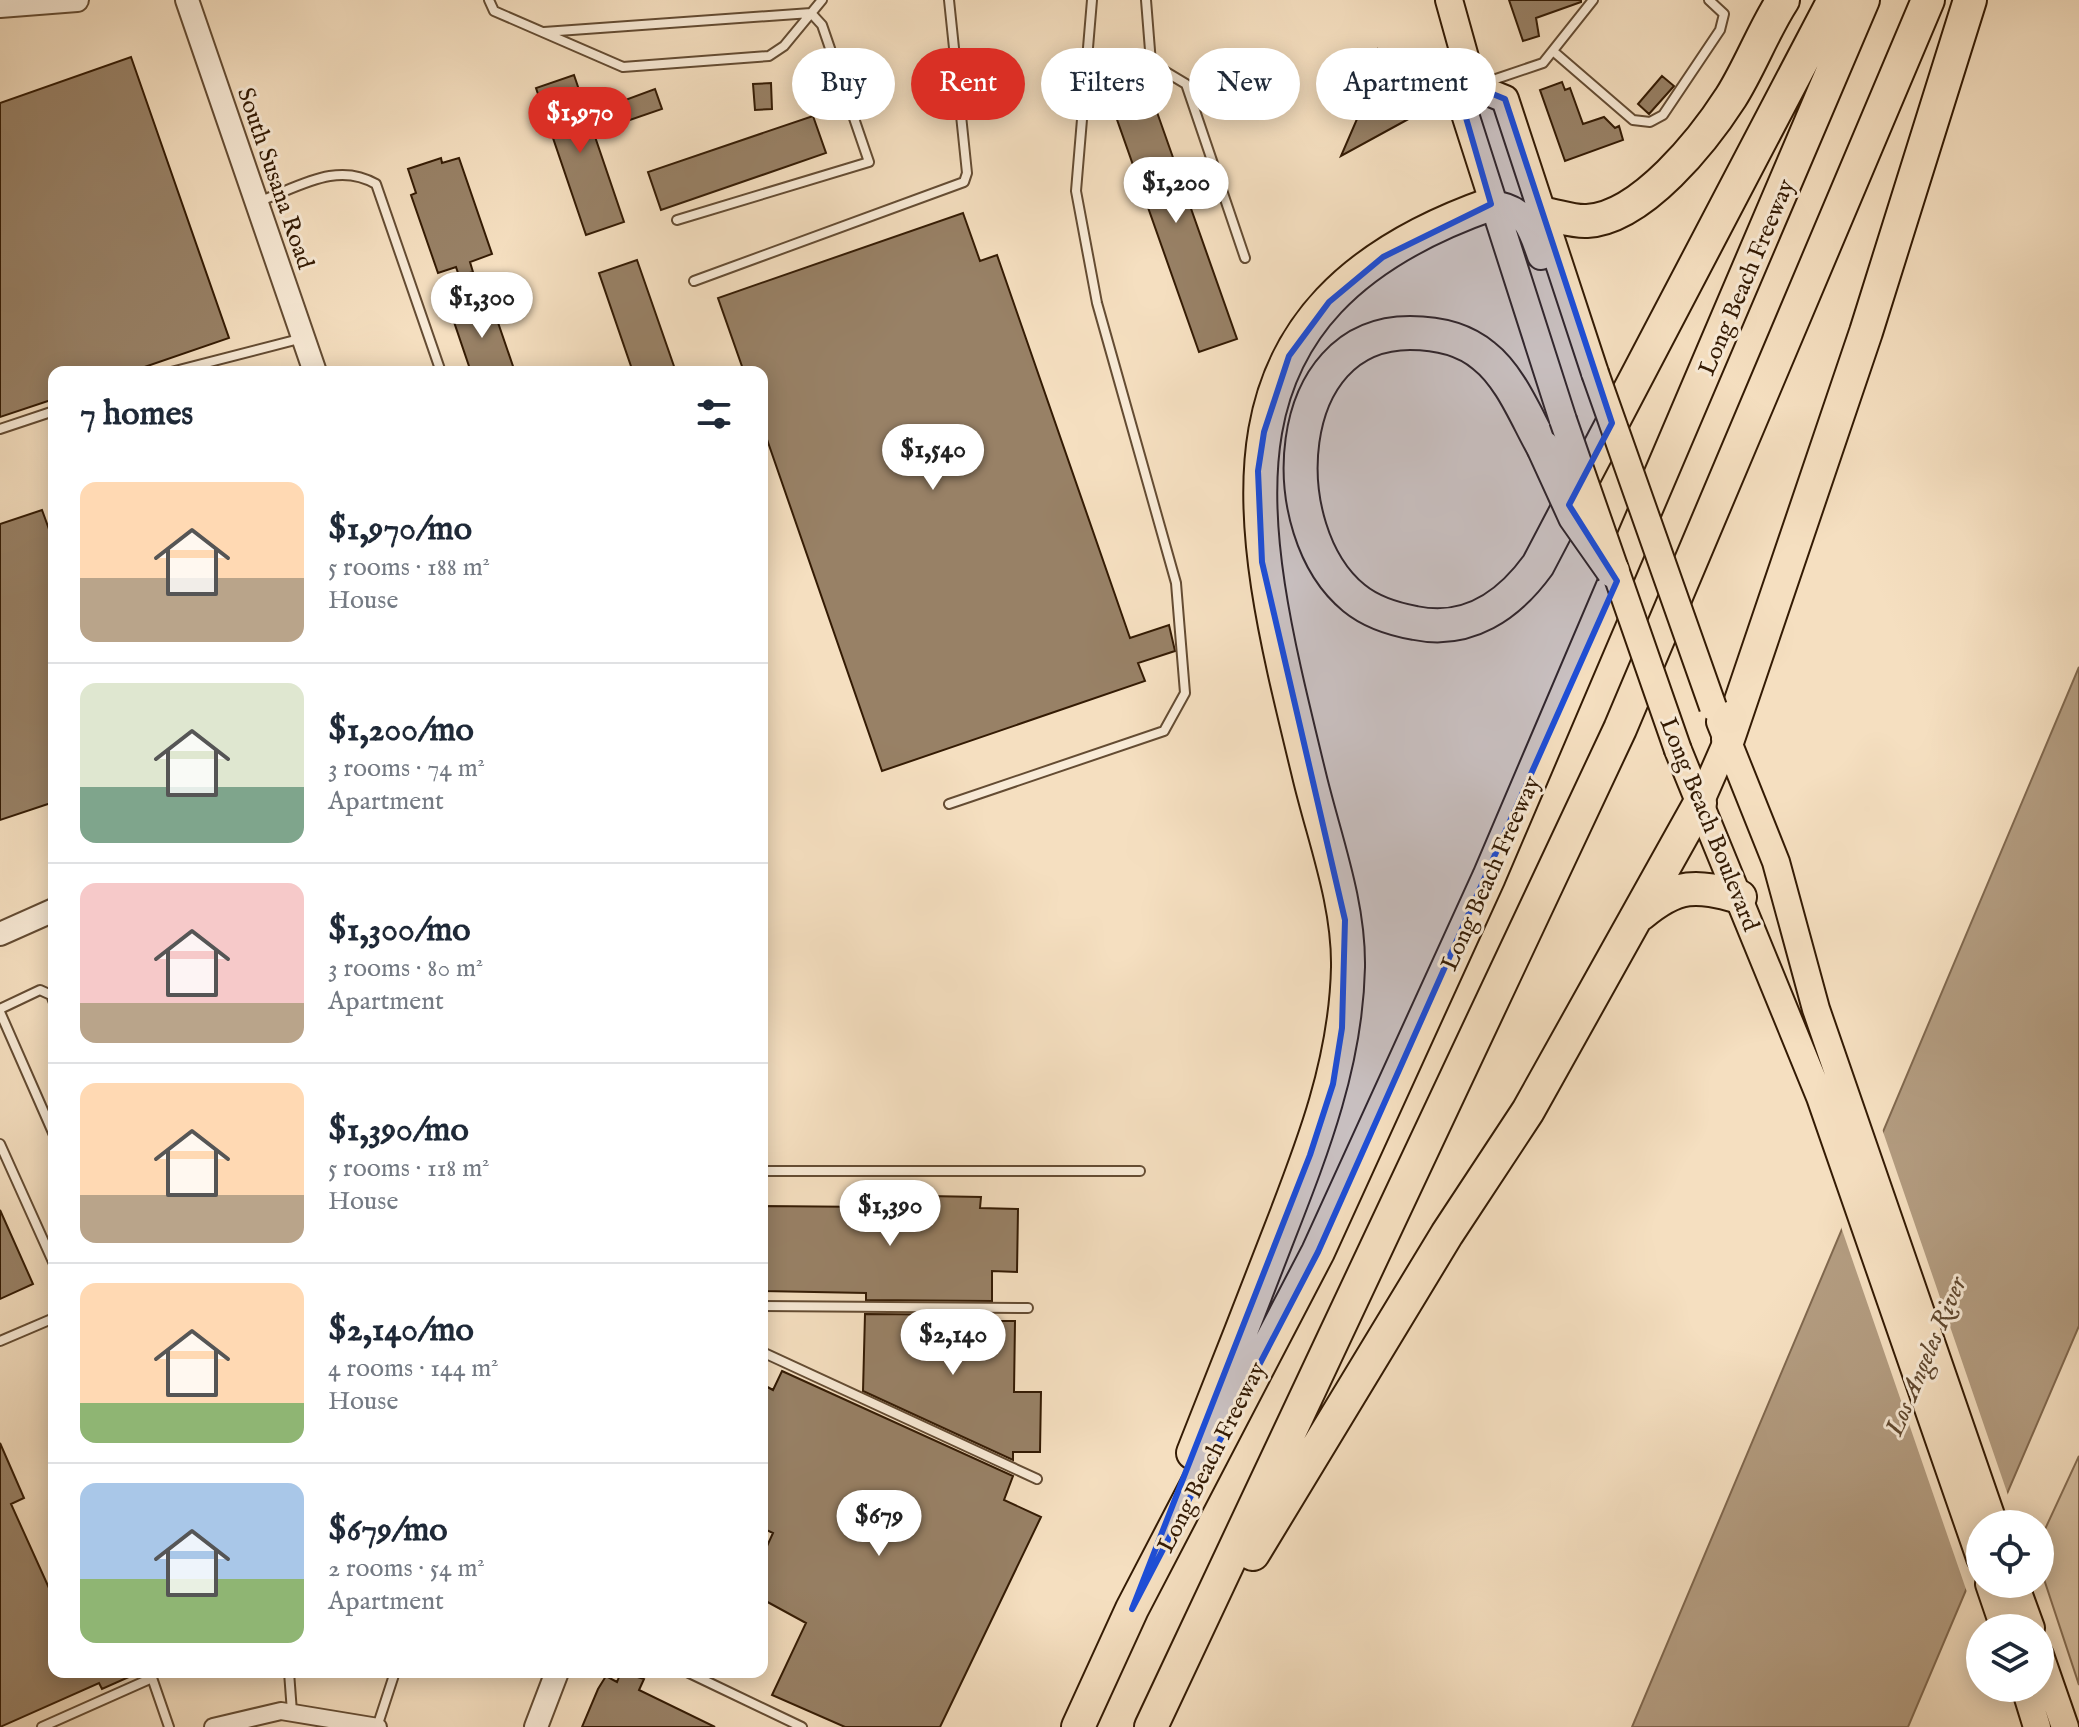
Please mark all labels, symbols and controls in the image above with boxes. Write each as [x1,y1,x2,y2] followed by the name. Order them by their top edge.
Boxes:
[792,48,895,120] chip: Buy
[911,48,1025,120] chip: Rent
[1041,48,1173,120] chip: Filters
[1189,48,1300,120] chip: New
[1316,48,1496,120] chip: Apartment
[229,84,320,274] street label: South Susana Road
[515,87,645,155] pin: $1,970
[546,96,614,129] text: $1,970
[1111,157,1241,225] pin: $1,200
[1142,166,1210,199] text: $1,200
[1692,175,1803,380] street label: Long Beach Freeway
[417,272,547,340] pin: $1,300
[449,281,515,314] text: $1,300
[692,392,736,436] icon: filters
[80,393,193,436] text: 7 homes
[868,424,998,492] pin: $1,540
[900,433,966,466] text: $1,540
[328,508,472,551] text: $1,970/mo
[144,514,240,610] icon: home
[328,551,490,584] text: 5 rooms · 188 m²
[328,584,398,617] text: House
[328,709,474,752] text: $1,200/mo
[1652,713,1766,936] street label: Long Beach Boulevard
[144,715,240,811] icon: home
[328,752,485,785] text: 3 rooms · 74 m²
[1434,771,1548,976] street label: Long Beach Freeway
[328,785,444,818] text: Apartment
[328,909,471,952] text: $1,300/mo
[144,915,240,1011] icon: home
[328,952,483,985] text: 3 rooms · 80 m²
[328,985,444,1018] text: Apartment
[328,1109,469,1152] text: $1,390/mo
[144,1115,240,1211] icon: home
[328,1152,490,1185] text: 5 rooms · 118 m²
[825,1180,955,1248] pin: $1,390
[328,1185,398,1218] text: House
[858,1189,922,1222] text: $1,390
[1878,1271,1976,1442] water label: Los Angeles River
[328,1309,474,1352] text: $2,140/mo
[888,1309,1018,1377] pin: $2,140
[144,1315,240,1411] icon: home
[919,1318,987,1351] text: $2,140
[328,1352,499,1385] text: 4 rooms · 144 m²
[1151,1357,1274,1558] street label: Long Beach Freeway
[328,1385,398,1418] text: House
[832,1490,926,1558] pin: $679
[855,1499,903,1532] text: $679
[328,1509,448,1552] text: $679/mo
[1966,1510,2054,1702] map controls
[1966,1510,2054,1598] button: locate
[144,1515,240,1611] icon: home
[328,1552,485,1585] text: 2 rooms · 54 m²
[328,1585,444,1618] text: Apartment
[1966,1614,2054,1702] button: layers

